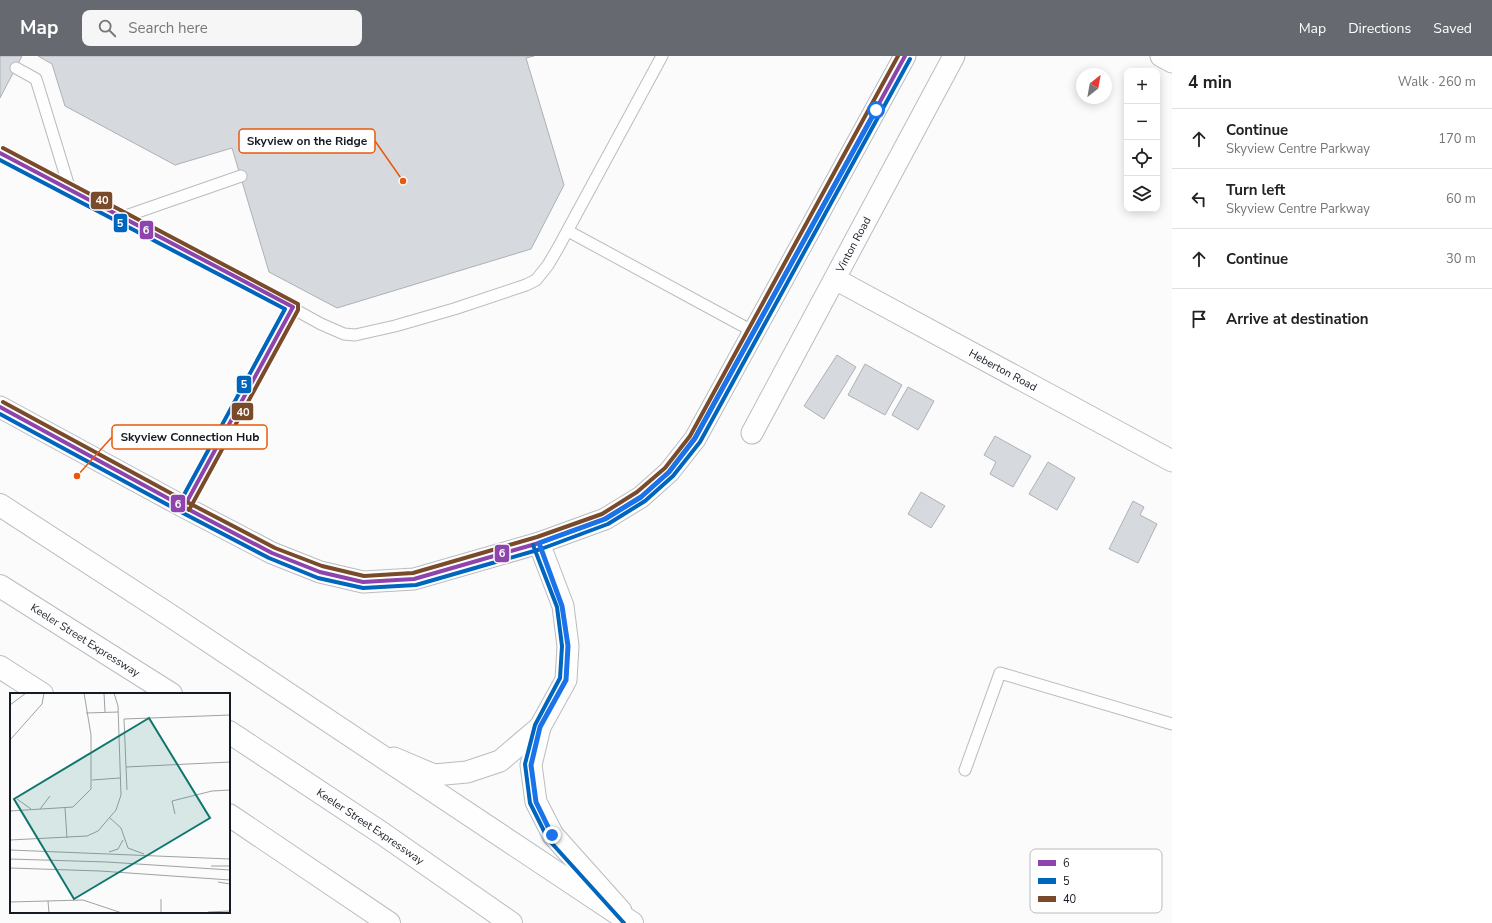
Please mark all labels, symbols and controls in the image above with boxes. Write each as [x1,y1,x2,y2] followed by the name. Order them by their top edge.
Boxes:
[82,10,362,46] search box
[20,15,58,41] text: Map
[96,17,118,39] icon: search
[128,18,208,38] text: Search here
[1299,19,1326,38] text: Map
[1348,19,1411,38] text: Directions
[1433,19,1472,38] text: Saved
[1076,68,1112,104] north arrow
[1124,68,1160,212] map controls
[1124,68,1160,104] button: +
[1188,71,1232,94] text: 4 min
[1398,73,1476,91] text: Walk · 260 m
[867,101,885,119] route start
[1124,104,1160,140] button: −
[1226,120,1288,140] text: Continue
[1188,128,1210,150] icon: ahead
[239,129,375,153] callout: Skyview on the Ridge
[1438,130,1476,148] text: 170 m
[247,133,368,149] text: Skyview on the Ridge
[1124,140,1160,176] button: locate
[1226,140,1370,158] text: Skyview Centre Parkway
[1124,176,1160,212] button: layers
[1226,180,1285,200] text: Turn left
[1188,188,1210,210] icon: left
[1446,190,1476,208] text: 60 m
[90,191,113,210] line badge: 40
[95,193,109,208] text: 40
[1226,200,1370,218] text: Skyview Centre Parkway
[113,213,128,233] line badge: 5
[832,214,874,276] street label: Vinton Road
[117,216,124,231] text: 5
[139,220,154,240] line badge: 6
[143,223,150,238] text: 6
[1188,248,1210,270] icon: ahead
[1226,249,1288,269] text: Continue
[1446,250,1476,268] text: 30 m
[1188,308,1210,330] icon: arrive
[1226,309,1369,329] text: Arrive at destination
[966,345,1040,394] street label: Heberton Road
[236,375,252,394] line badge: 5
[241,377,248,392] text: 5
[231,402,254,421] line badge: 40
[236,405,250,420] text: 40
[112,425,267,449] callout: Skyview Connection Hub
[121,429,260,445] text: Skyview Connection Hub
[170,494,186,513] line badge: 6
[175,497,182,512] text: 6
[494,544,510,563] line badge: 6
[499,546,506,561] text: 6
[28,600,143,680] street label: Keeler Street Expressway
[10,693,230,913] inset map
[314,785,427,868] street label: Keeler Street Expressway
[543,826,561,844] route end
[1030,849,1162,913] legend
[1063,856,1070,871] text: 6
[1063,874,1070,889] text: 5
[1063,892,1077,907] text: 40

